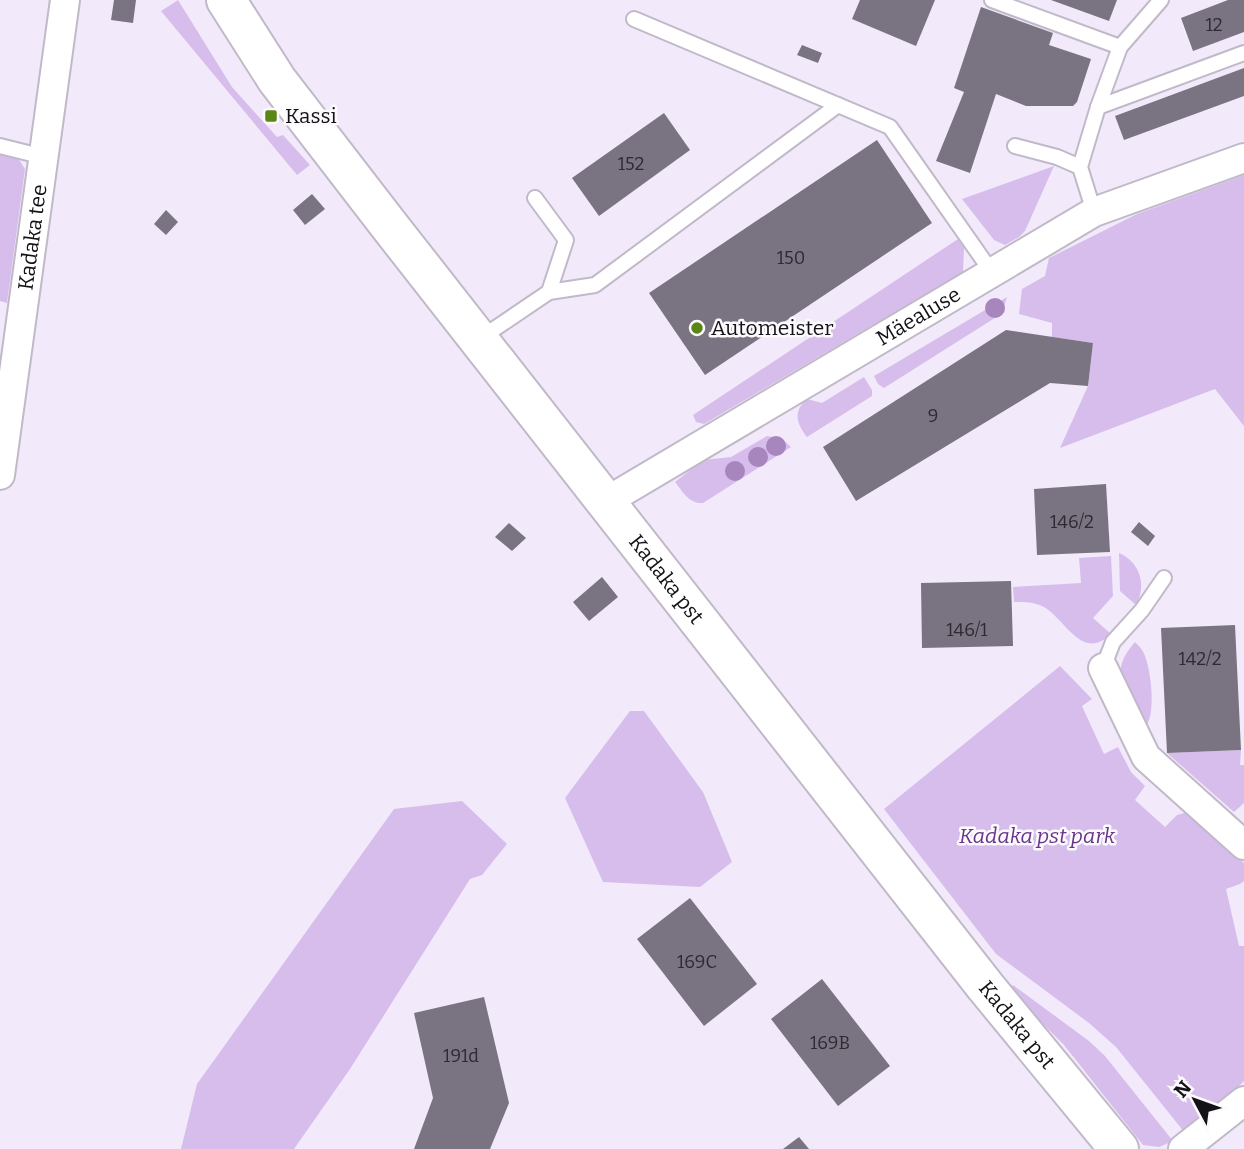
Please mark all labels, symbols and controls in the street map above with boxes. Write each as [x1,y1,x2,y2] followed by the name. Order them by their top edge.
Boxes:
[1205,14,1223,36] house number: 12
[285,103,337,129] place label: Kassi
[263,108,279,124] marker: Kassi
[618,153,644,175] house number: 152
[12,183,53,292] street label: Kadaka tee
[777,247,805,269] house number: 150
[871,281,965,351] street label: Mäealuse
[711,315,834,341] place label: Automeister
[689,320,705,336] marker: Automeister
[928,405,938,427] house number: 9
[1050,511,1094,533] house number: 146/2
[623,529,710,629] street label: Kadaka pst
[946,619,988,641] house number: 146/1
[1178,648,1222,670] house number: 142/2
[959,823,1116,849] park label: Kadaka pst park
[677,951,717,973] house number: 169C
[973,976,1061,1074] street label: Kadaka pst
[810,1032,850,1054] house number: 169B
[443,1045,479,1067] house number: 191d
[1160,1065,1230,1135] north arrow
[1169,1076,1196,1102] text: N

